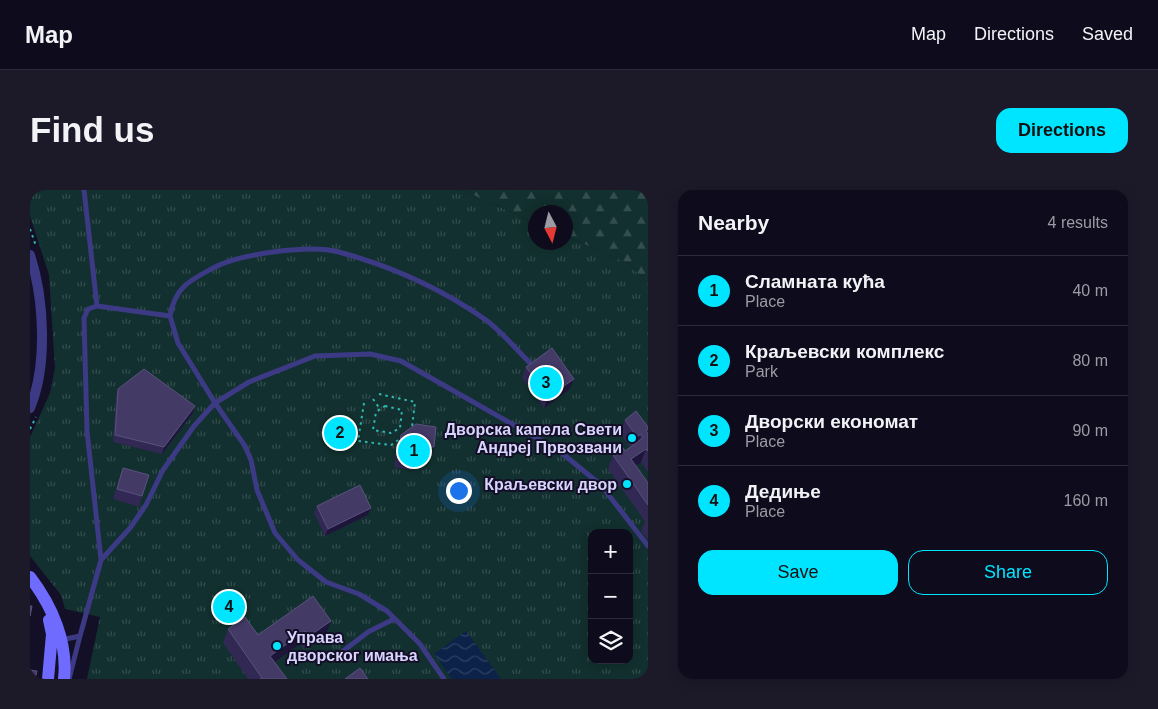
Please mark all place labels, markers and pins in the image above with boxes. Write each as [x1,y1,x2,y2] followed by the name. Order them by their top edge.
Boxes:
[530,364,562,402] pin: 3
[324,414,356,452] pin: 2
[445,421,622,456] place label: Дворска капела Свети Андреј Првозвани
[398,432,430,470] pin: 1
[626,432,638,444] marker: Дворска капела Свети Андреј Првозвани
[484,476,617,493] place label: Краљевски двор
[621,478,633,490] marker: Краљевски двор
[213,588,245,626] pin: 4
[287,629,418,664] place label: Управа дворског имања
[271,640,283,652] marker: Управа дворског имања

